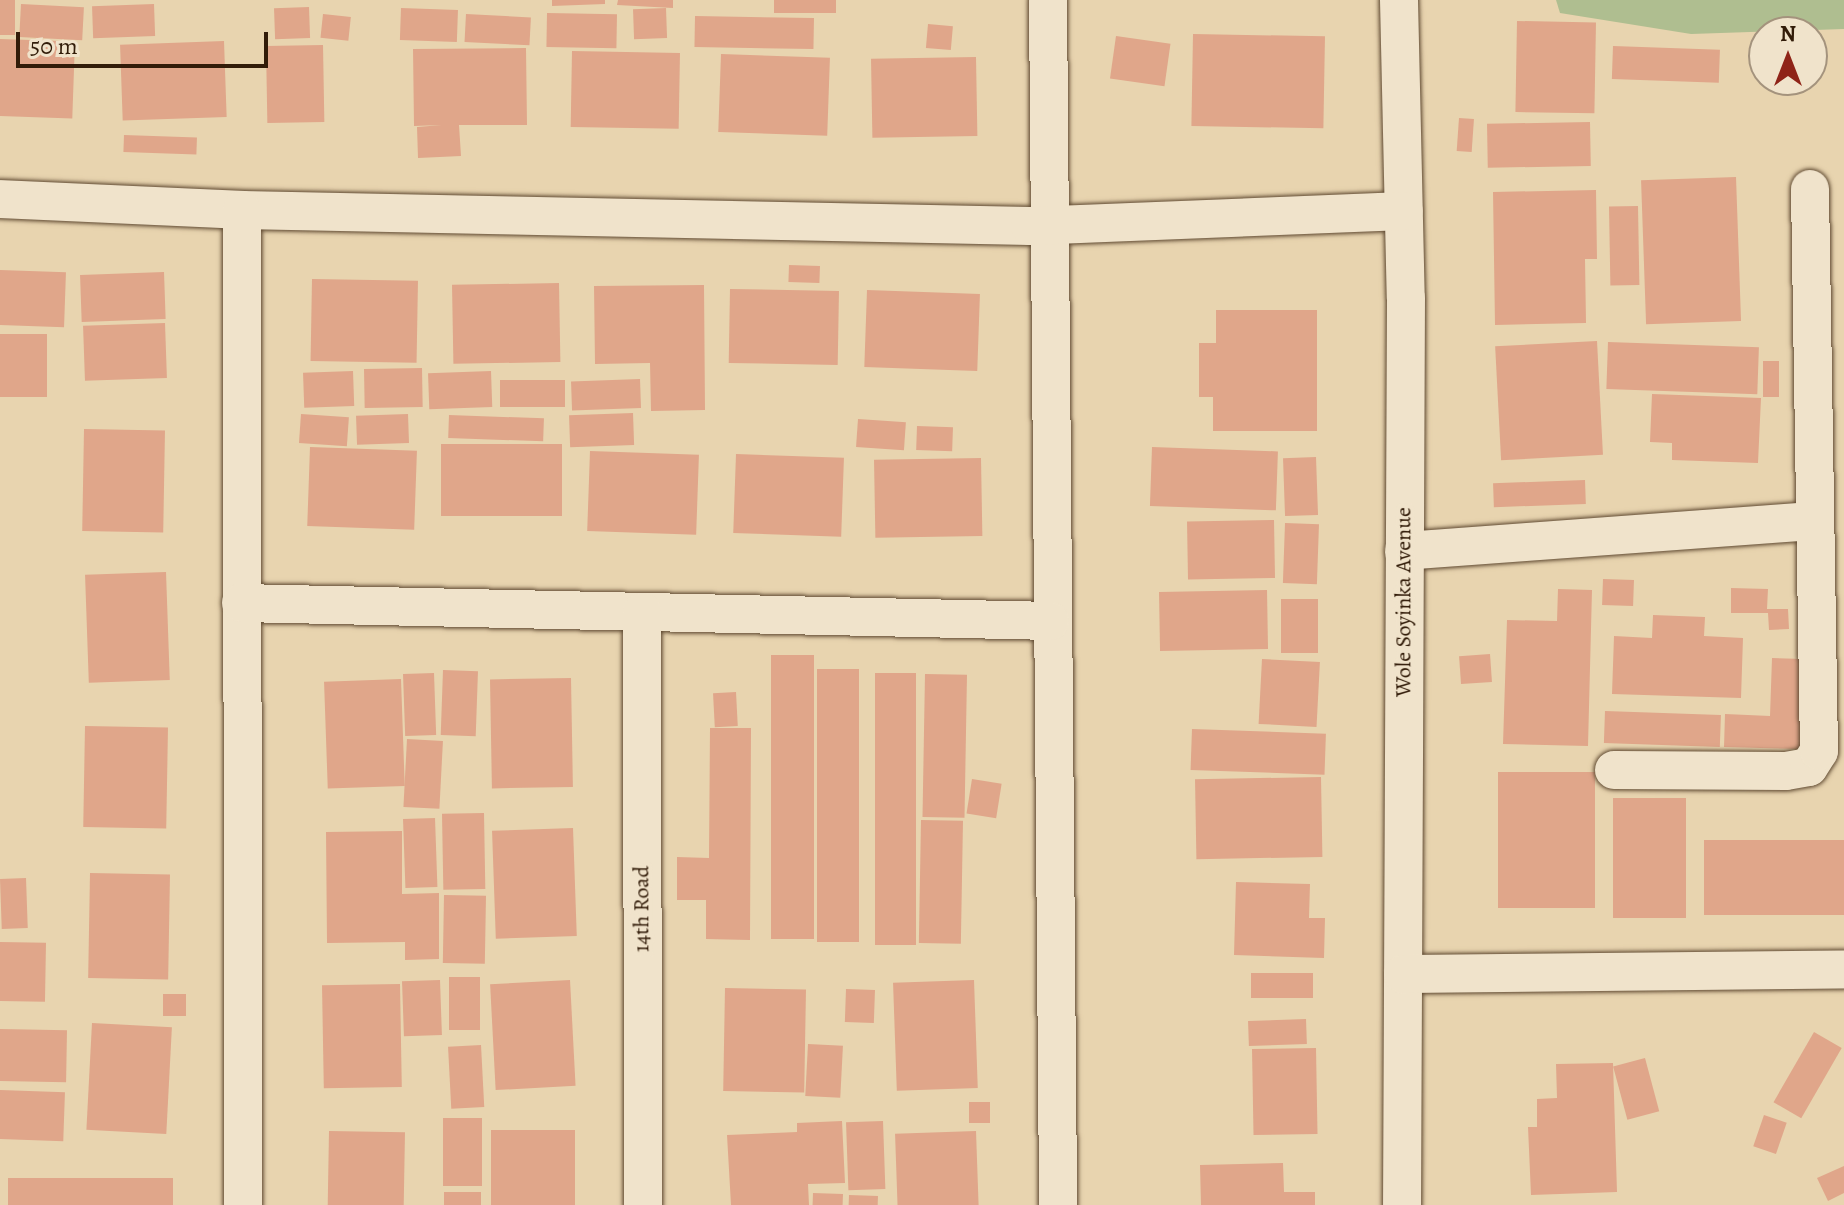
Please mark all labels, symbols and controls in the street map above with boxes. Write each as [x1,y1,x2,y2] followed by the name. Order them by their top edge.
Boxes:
[20,16,272,66] scale bar
[1748,16,1828,96] north arrow
[1780,19,1796,49] text: N
[30,30,78,62] text: 50 m
[1391,507,1417,697] street label: Wole Soyinka Avenue
[629,866,655,952] street label: 14th Road

